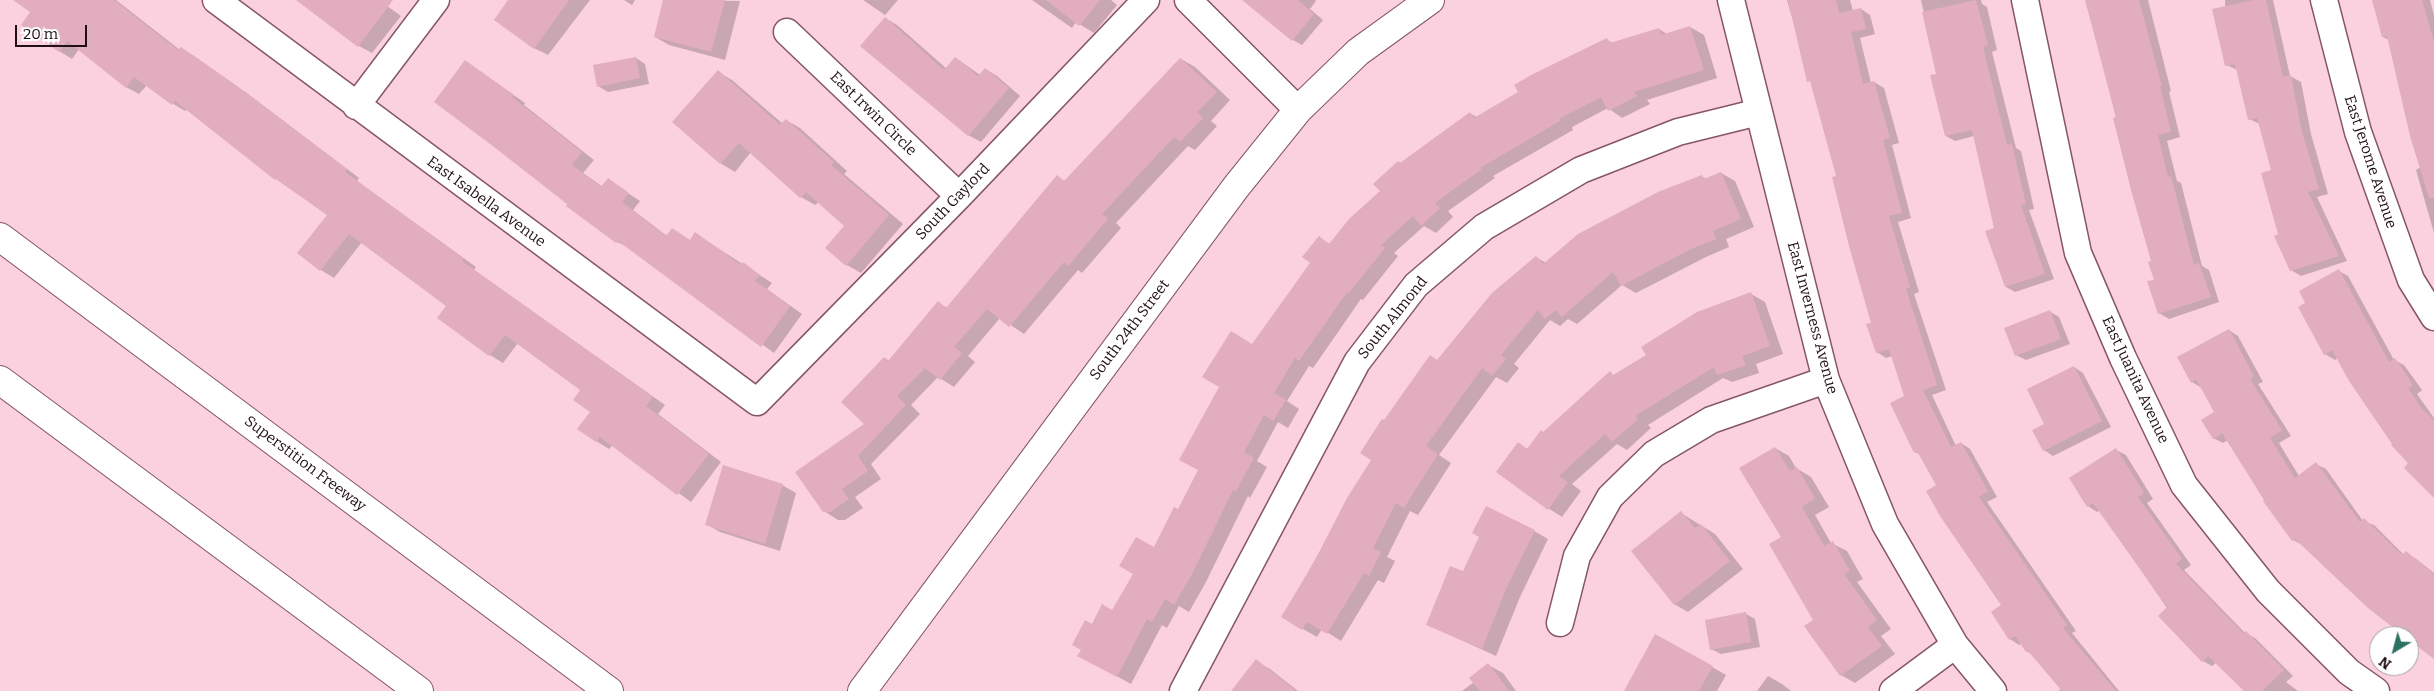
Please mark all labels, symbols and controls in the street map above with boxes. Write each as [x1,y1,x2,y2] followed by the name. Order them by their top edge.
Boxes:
[18,15,90,47] scale bar
[23,25,58,43] text: 20 m
[826,68,920,160] street label: East Irwin Circle
[2340,93,2400,231] street label: East Jerome Avenue
[423,153,549,251] street label: East Isabella Avenue
[912,160,994,244] street label: South Gaylord
[1783,240,1841,396] street label: East Inverness Avenue
[1354,273,1432,363] street label: South Almond
[1086,276,1174,384] street label: South 24th Street
[2098,314,2172,446] street label: East Juanita Avenue
[241,412,369,516] street label: Superstition Freeway
[2369,626,2419,676] north arrow
[2376,653,2395,673] text: N

